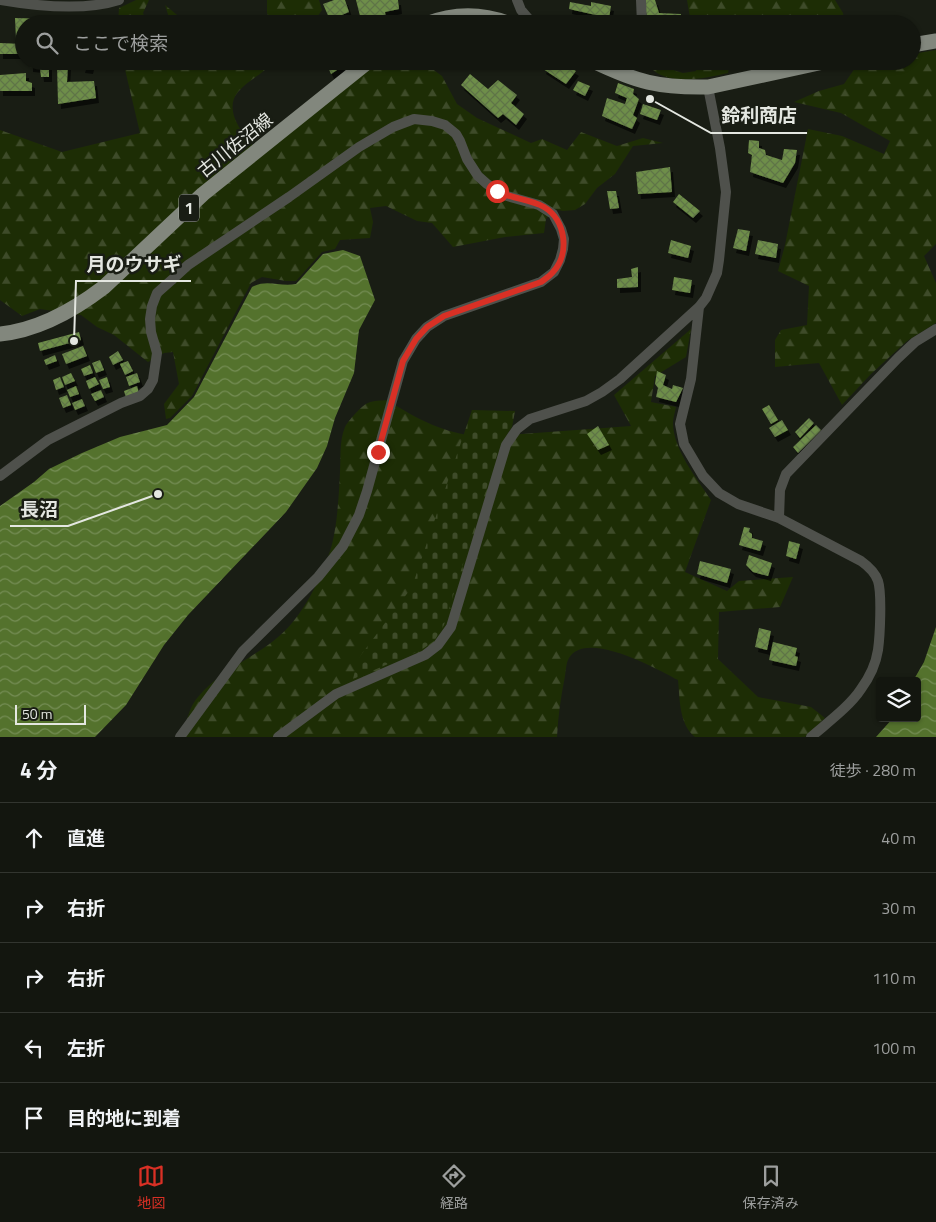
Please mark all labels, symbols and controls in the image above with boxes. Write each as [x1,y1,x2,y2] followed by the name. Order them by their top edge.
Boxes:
[15,15,921,70] search box
[73,28,168,57] text: ここで検索
[33,29,61,57] icon: search
[711,99,807,133] callout: 鈴利商店
[721,100,797,129] text: 鈴利商店
[192,106,278,184] street label: 古川佐沼線
[486,180,509,203] route start
[179,194,199,222] road number: 1
[76,247,191,281] callout: 月のウサギ
[86,249,182,278] text: 月のウサギ
[367,441,390,464] route end
[10,492,68,526] callout: 長沼
[20,494,58,523] text: 長沼
[876,677,921,722] map controls
[876,677,921,722] button: layers
[15,702,86,725] scale bar
[22,703,52,724] text: 50 m
[20,754,57,786] text: 4 分
[830,758,916,782] text: 徒歩 · 280 m
[67,823,105,852] text: 直進
[20,824,48,852] icon: ahead
[881,826,916,850] text: 40 m
[67,893,105,922] text: 右折
[20,894,48,922] icon: right
[881,896,916,920] text: 30 m
[67,963,105,992] text: 右折
[20,964,48,992] icon: right
[872,966,916,990] text: 110 m
[67,1033,105,1062] text: 左折
[20,1034,48,1062] icon: left
[872,1036,916,1060] text: 100 m
[67,1103,181,1132] text: 目的地に到着
[20,1104,48,1132] icon: arrive
[137,1162,165,1213] tab: 地図
[440,1162,468,1213] tab: 経路
[743,1162,799,1213] tab: 保存済み

